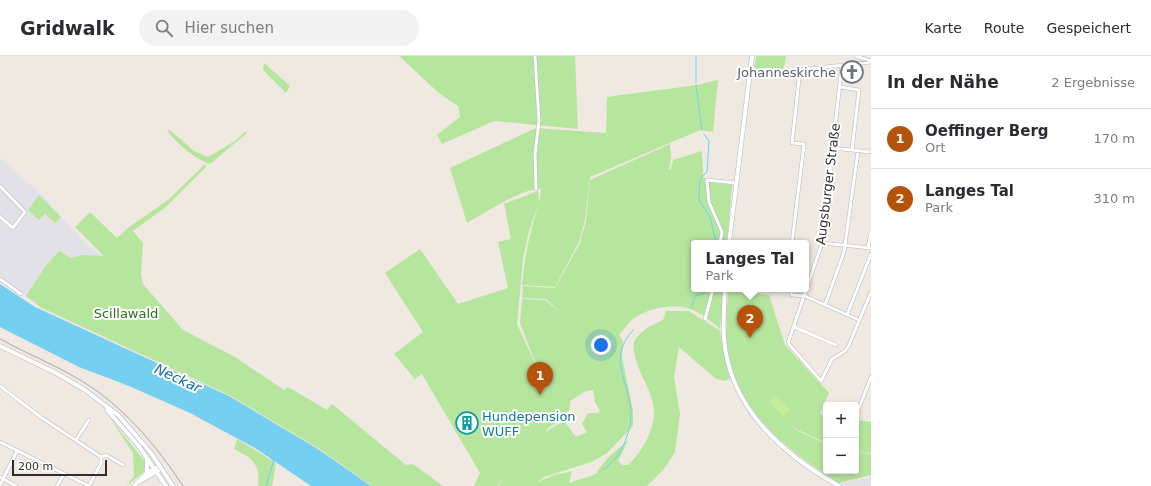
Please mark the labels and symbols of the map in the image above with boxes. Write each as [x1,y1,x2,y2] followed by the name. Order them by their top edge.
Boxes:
[839,59,865,85] church icon: Johanneskirche
[736,65,836,80] place label: Johanneskirche
[813,122,843,246] street label: Augsburger Straße
[737,305,763,338] pin: 2
[94,306,158,321] park label: Scillawald
[591,335,611,355] your location
[152,360,205,396] water label: Neckar
[527,362,553,395] pin: 1
[482,409,576,439] place label: Hundepension WUFF
[454,410,480,436] building icon: Hundepension WUFF
[12,458,107,477] scale bar

